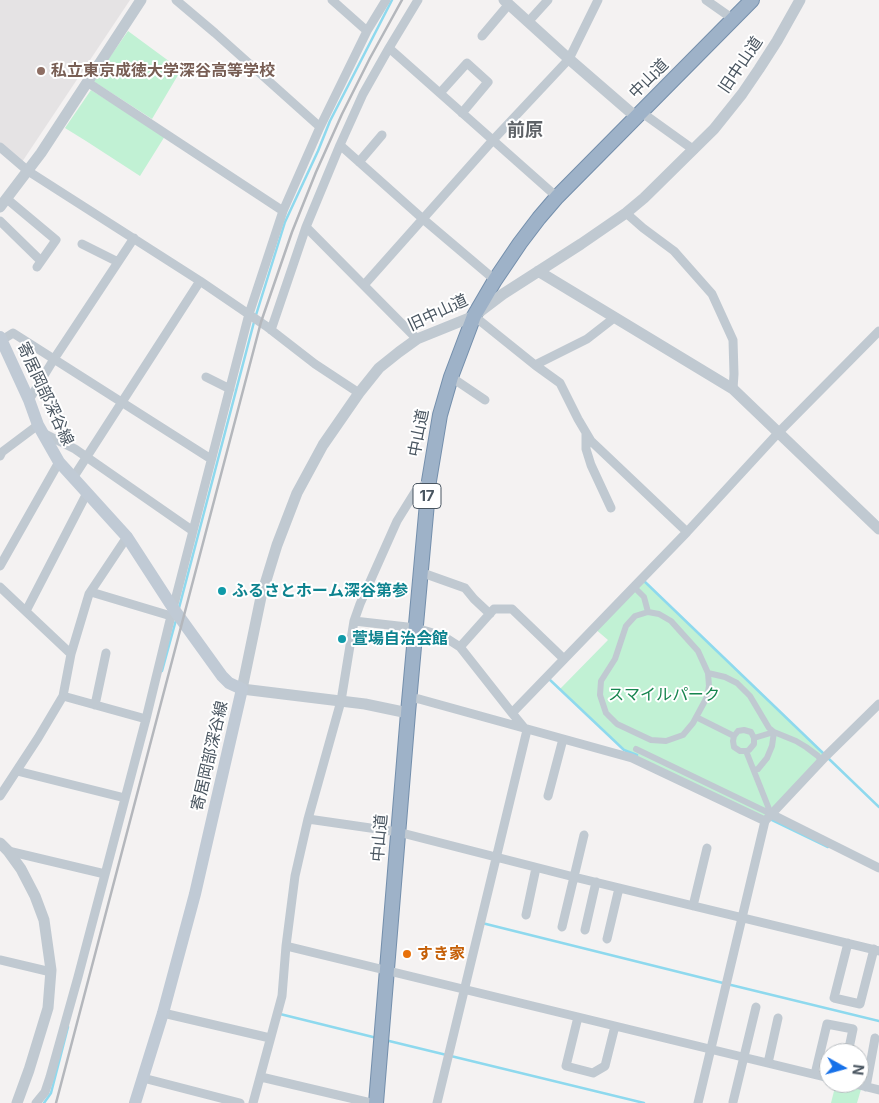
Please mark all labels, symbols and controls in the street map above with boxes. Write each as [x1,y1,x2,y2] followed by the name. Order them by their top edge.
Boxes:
[715,33,767,97] street label: 旧中山道
[625,55,673,103] street label: 中山道
[51,61,275,81] place label: 私立東京成徳大学深谷高等学校
[35,65,47,77] marker: 私立東京成徳大学深谷高等学校
[507,120,543,142] district label: 前原
[405,291,471,335] street label: 旧中山道
[13,339,77,449] street label: 寄居岡部深谷線
[405,408,433,458] street label: 中山道
[413,484,441,508] road number: 17
[232,581,408,601] place label: ふるさとホーム深谷第参
[216,585,228,597] marker: ふるさとホーム深谷第参
[352,629,448,649] place label: 萱場自治会館
[336,633,348,645] marker: 萱場自治会館
[608,685,720,705] park label: スマイルパーク
[188,699,232,813] street label: 寄居岡部深谷線
[368,813,392,863] street label: 中山道
[417,944,465,964] place label: すき家
[401,948,413,960] marker: すき家
[819,1043,869,1093] north arrow
[849,1063,867,1076] text: N

